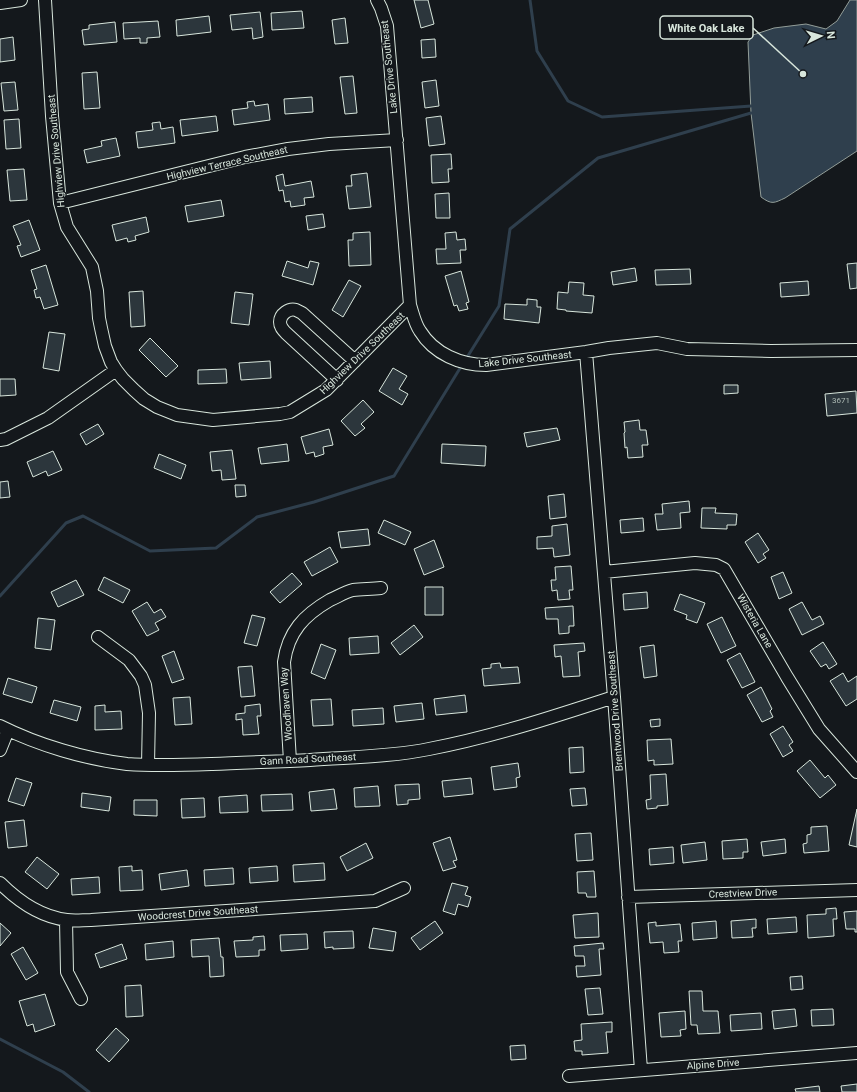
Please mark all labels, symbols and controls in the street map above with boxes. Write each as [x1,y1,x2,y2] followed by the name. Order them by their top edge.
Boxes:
[660,16,753,39] callout: White Oak Lake
[801,16,841,56] north arrow
[379,20,399,114] street label: Lake Drive Southeast
[668,22,744,35] text: White Oak Lake
[824,31,837,40] text: N
[46,94,66,208] street label: Highview Drive Southeast
[165,144,289,182] street label: Highview Terrace Southeast
[317,310,407,396] street label: Highview Drive Southeast
[478,349,572,369] street label: Lake Drive Southeast
[832,396,850,405] house number: 3671
[735,592,775,650] street label: Wisteria Lane
[605,650,625,772] street label: Brentwood Drive Southeast
[278,667,294,741] street label: Woodhaven Way
[260,751,356,767] street label: Gann Road Southeast
[709,886,777,900] street label: Crestview Drive
[137,903,259,923] street label: Woodcrest Drive Southeast
[686,1057,740,1071] street label: Alpine Drive

